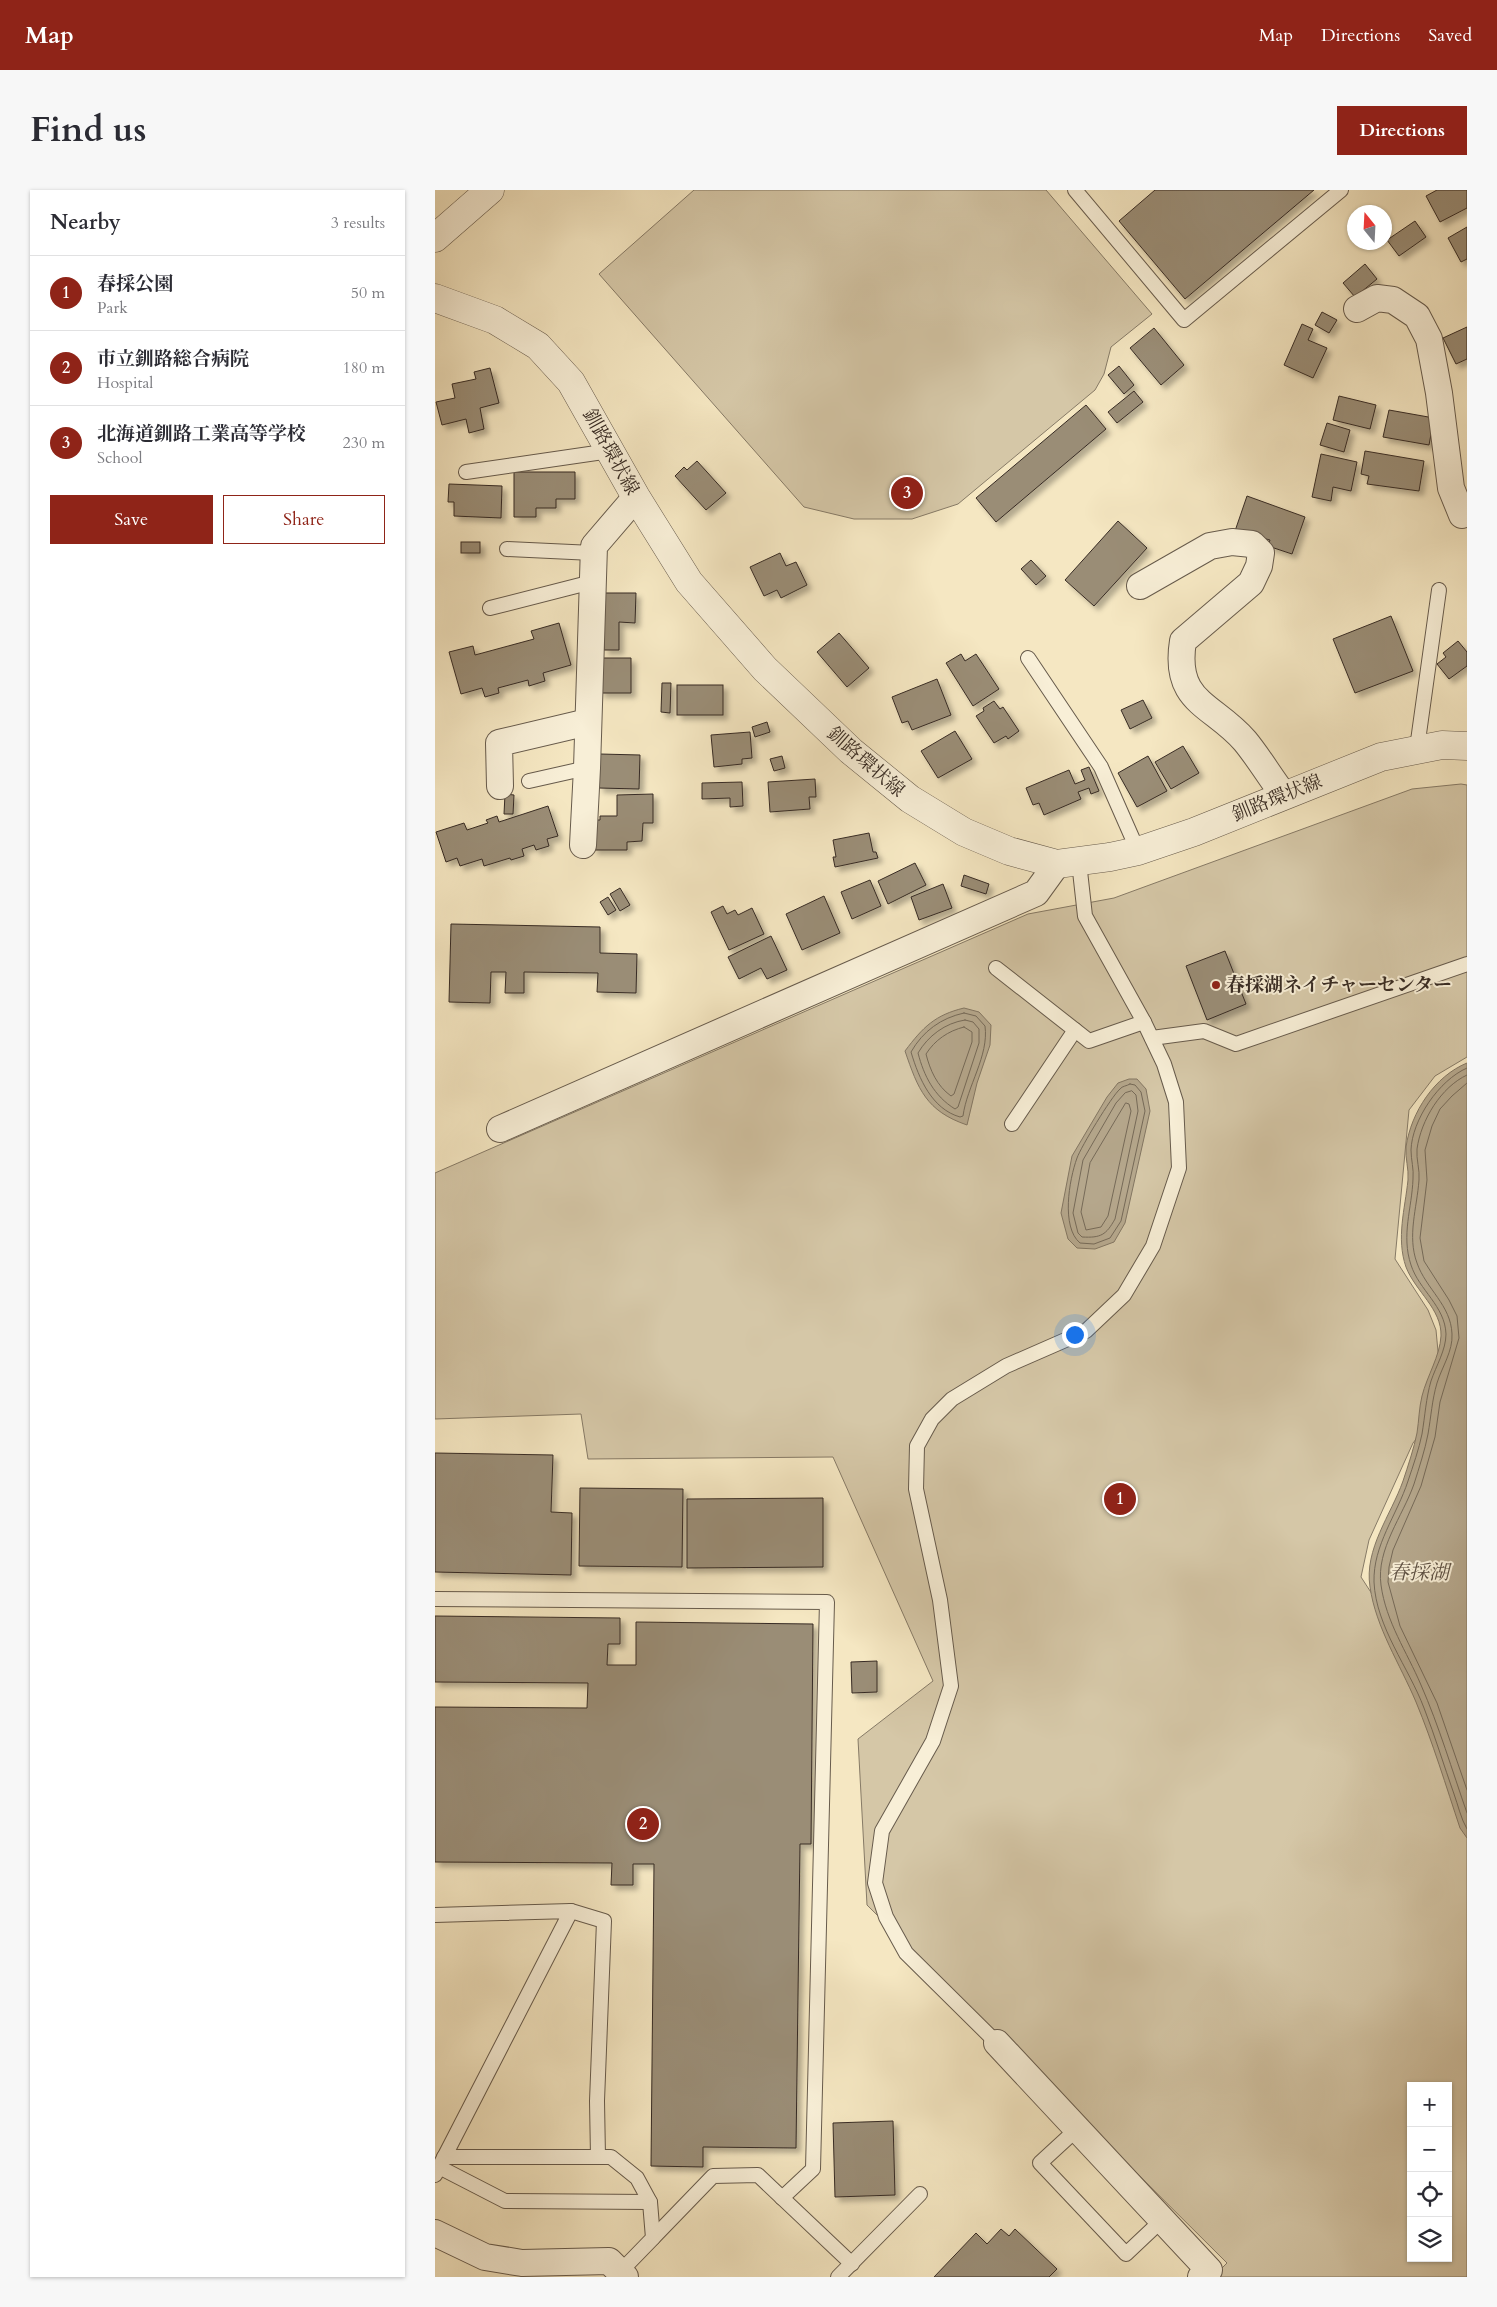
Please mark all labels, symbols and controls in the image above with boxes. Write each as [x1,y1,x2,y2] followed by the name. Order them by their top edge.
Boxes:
[25,19,74,52] text: Map
[1259,23,1293,48] text: Map
[1321,23,1400,48] text: Directions
[1428,23,1472,48] text: Saved
[30,106,146,154] text: Find us
[1337,106,1467,155] button: Directions
[1347,205,1392,250] north arrow
[50,208,121,237] text: Nearby
[331,212,385,234] text: 3 results
[97,271,173,297] text: 春採公園
[62,282,70,304] text: 1
[351,282,385,304] text: 50 m
[97,297,128,319] text: Park
[97,346,249,372] text: 市立釧路総合病院
[62,357,70,379] text: 2
[343,357,385,379] text: 180 m
[97,372,153,394] text: Hospital
[577,404,645,500] street label: 釧路環状線
[97,421,306,447] text: 北海道釧路工業高等学校
[62,432,70,454] text: 3
[343,432,385,454] text: 230 m
[97,447,142,469] text: School
[891,474,923,512] pin: 3
[50,495,213,544] button: Save
[223,495,385,544] button: Share
[822,721,910,803] street label: 釧路環状線
[1228,768,1326,828] street label: 釧路環状線
[1226,972,1452,998] place label: 春採湖ネイチャーセンター
[1210,979,1222,991] marker: 春採湖ネイチャーセンター
[1062,1322,1088,1348] your location
[1104,1480,1136,1518] pin: 1
[1389,1559,1452,1586] water label: 春採湖
[627,1805,659,1843] pin: 2
[1407,2082,1452,2262] map controls
[1407,2082,1452,2127] button: +
[1407,2127,1452,2172] button: −
[1407,2172,1452,2217] button: locate
[1407,2217,1452,2262] button: layers

